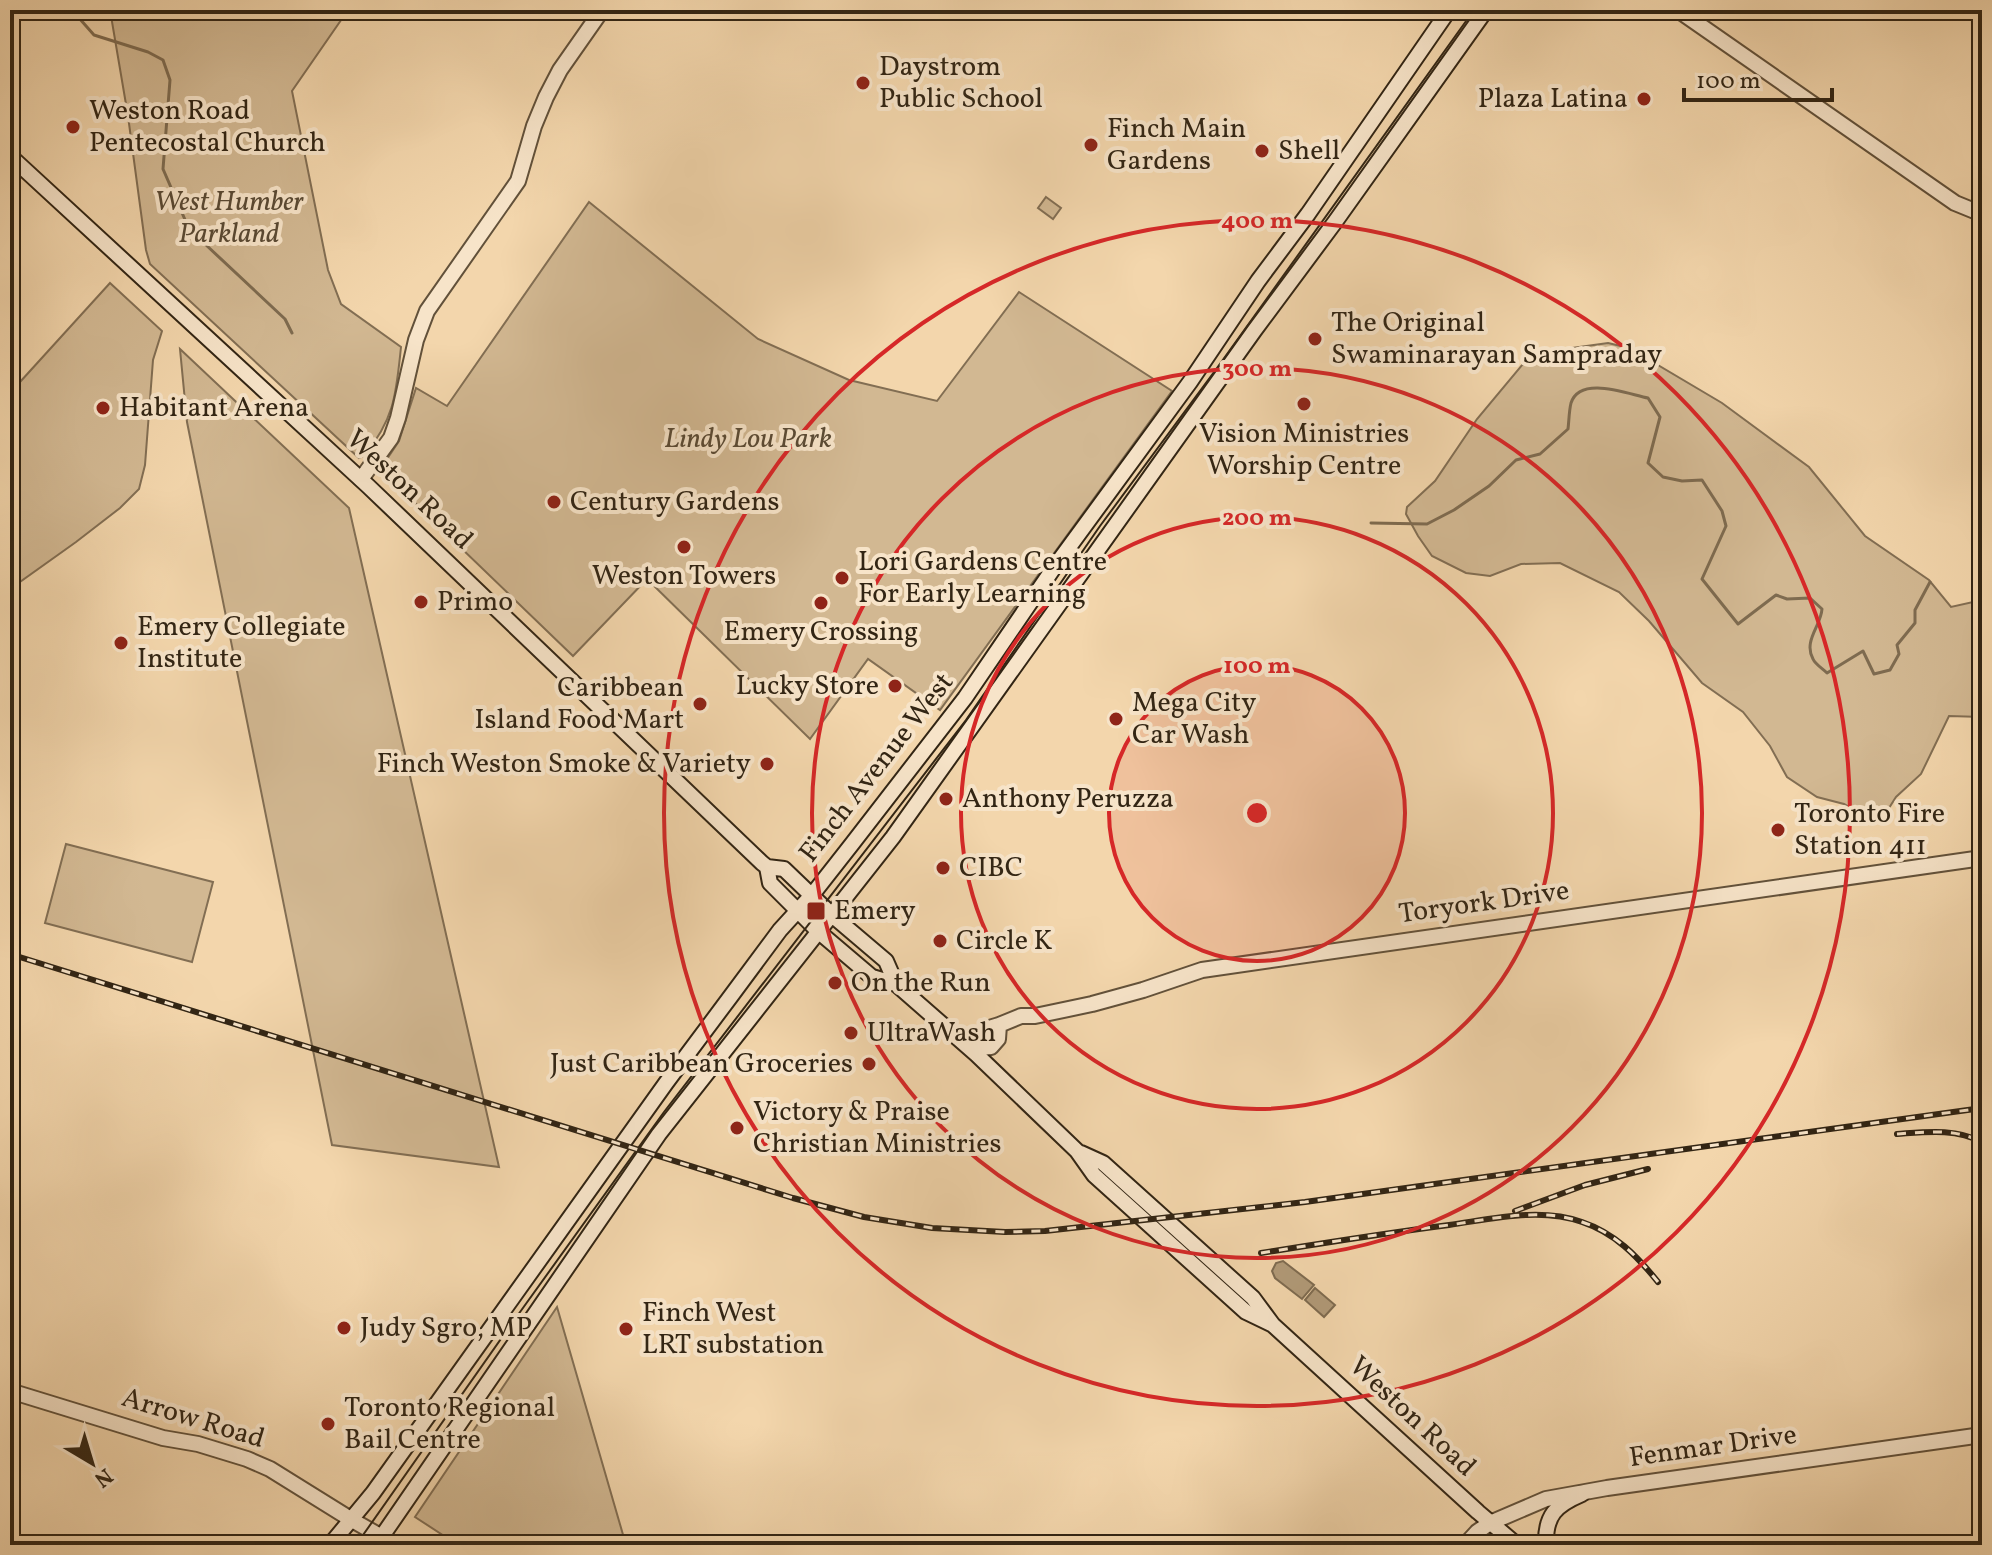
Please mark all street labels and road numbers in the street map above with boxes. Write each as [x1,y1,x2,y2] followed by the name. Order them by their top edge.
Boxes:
[337,421,481,559] street label: Weston Road
[790,665,964,871] street label: Finch Avenue West
[1396,872,1572,934] street label: Toryork Drive
[1340,1348,1484,1486] street label: Weston Road
[117,1379,269,1459] street label: Arrow Road
[1627,1416,1799,1478] street label: Fenmar Drive

